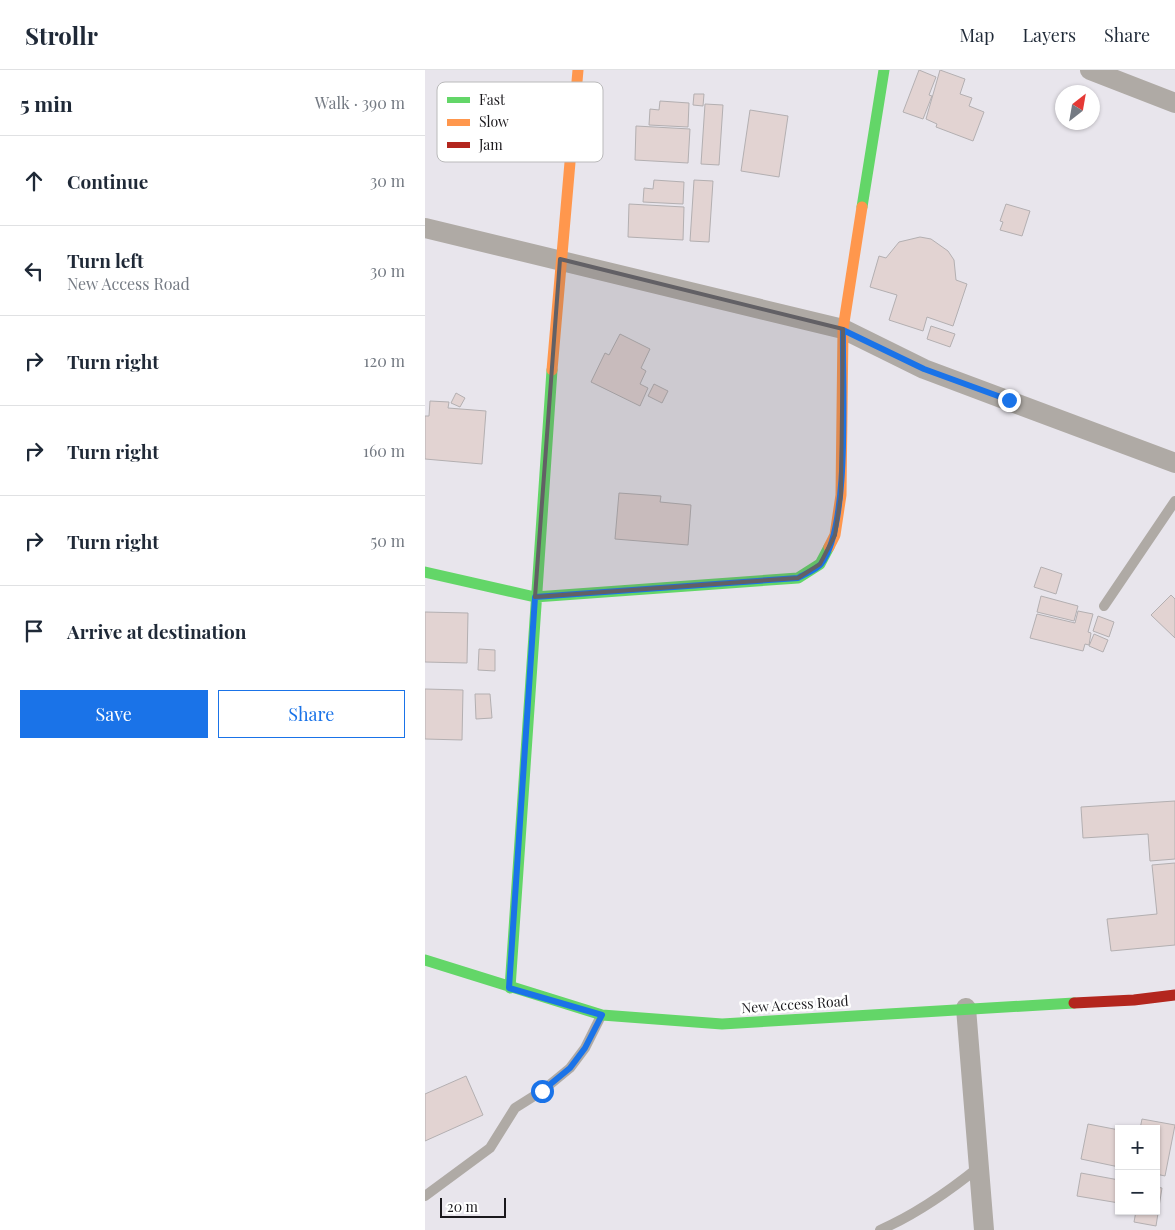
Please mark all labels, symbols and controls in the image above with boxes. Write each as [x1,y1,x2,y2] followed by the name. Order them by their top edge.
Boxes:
[25,19,98,51] text: Strollr
[959,23,994,47] text: Map
[1022,23,1076,47] text: Layers
[1104,23,1150,47] text: Share
[437,82,603,162] legend
[1055,85,1100,130] north arrow
[20,89,73,117] text: 5 min
[479,90,506,109] text: Fast
[315,92,405,113] text: Walk · 390 m
[479,112,509,131] text: Slow
[478,135,503,154] text: Jam
[20,167,48,195] icon: ahead
[67,168,148,194] text: Continue
[370,170,405,191] text: 30 m
[67,247,144,273] text: Turn left
[20,257,48,285] icon: left
[370,260,405,281] text: 30 m
[67,273,190,294] text: New Access Road
[20,347,48,375] icon: right
[67,348,159,374] text: Turn right
[364,350,405,371] text: 120 m
[998,389,1021,412] route end
[20,437,48,465] icon: right
[67,438,159,464] text: Turn right
[363,440,405,461] text: 160 m
[20,527,48,555] icon: right
[67,528,159,554] text: Turn right
[371,530,405,551] text: 50 m
[20,617,48,645] icon: arrive
[67,618,247,644] text: Arrive at destination
[20,690,208,738] button: Save
[218,690,405,738] button: Share
[741,991,849,1017] street label: New Access Road
[531,1080,554,1103] route start
[1115,1125,1160,1215] map controls
[1115,1125,1160,1170] button: +
[1115,1170,1160,1215] button: −
[440,1195,506,1218] scale bar
[447,1197,478,1216] text: 20 m

